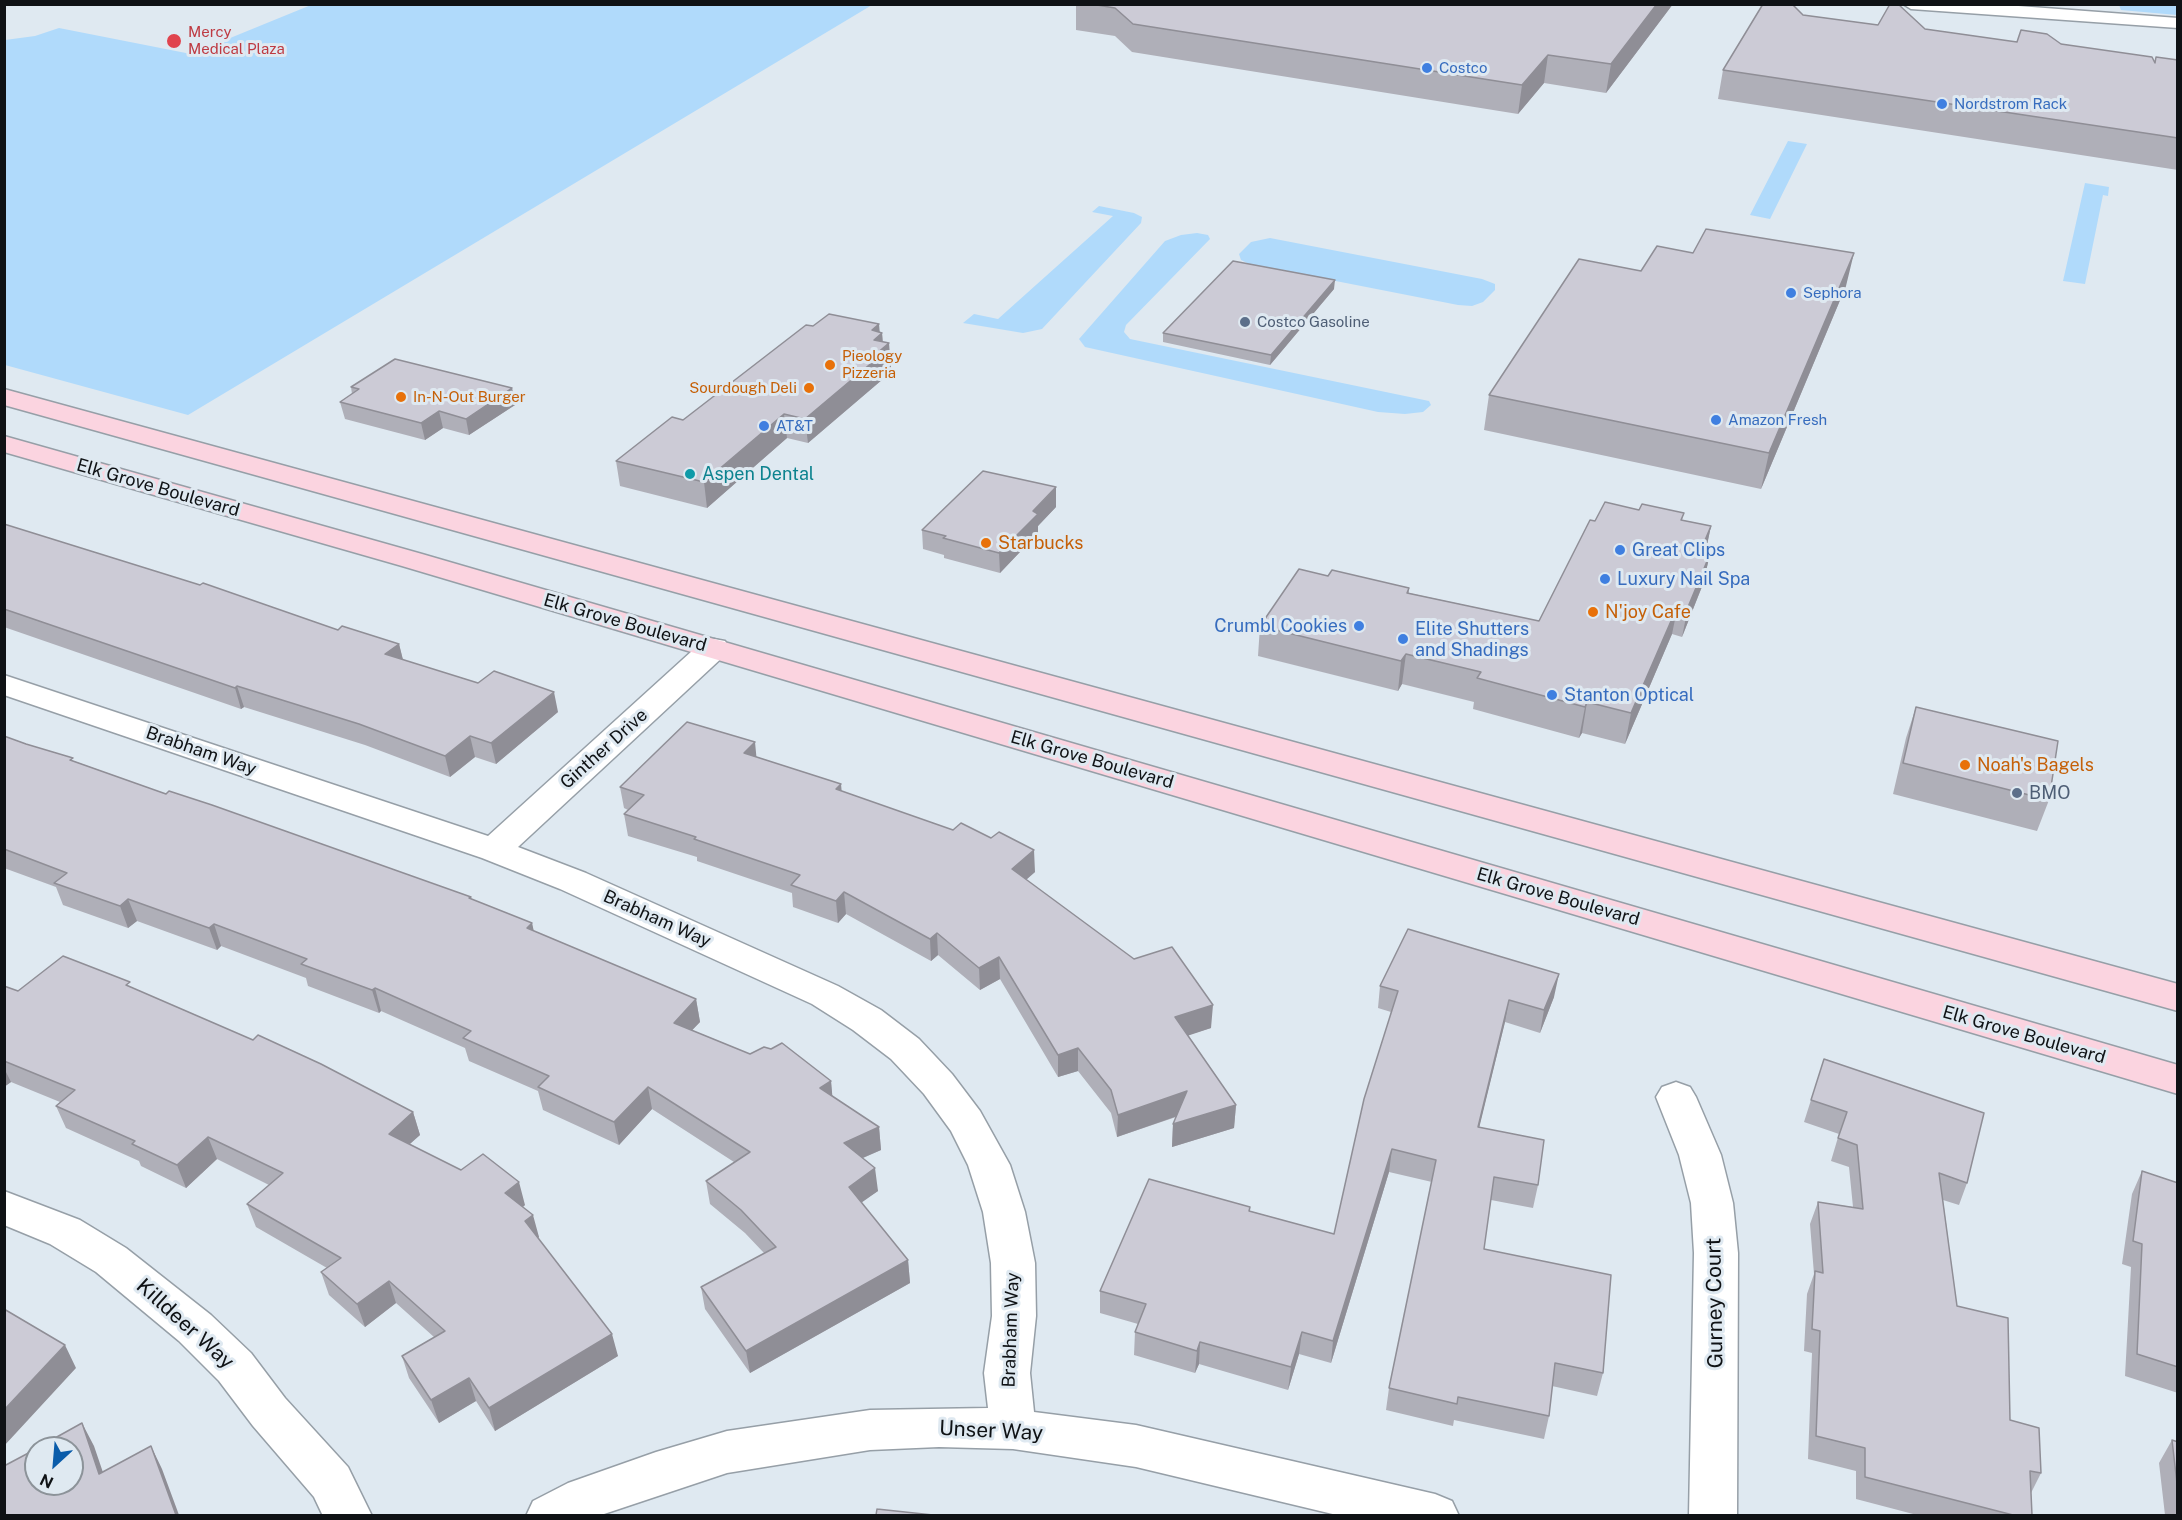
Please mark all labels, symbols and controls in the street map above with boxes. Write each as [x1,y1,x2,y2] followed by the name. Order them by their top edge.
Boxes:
[188,23,285,58] place label: Mercy Medical Plaza
[165,32,183,50] marker: Mercy Medical Plaza
[1439,59,1487,77] place label: Costco
[1420,61,1434,75] marker: Costco
[1954,95,2067,113] place label: Nordstrom Rack
[1935,97,1949,111] marker: Nordstrom Rack
[1803,284,1861,302] place label: Sephora
[1784,286,1798,300] marker: Sephora
[1257,313,1370,331] place label: Costco Gasoline
[1238,315,1252,329] marker: Costco Gasoline
[842,347,902,382] place label: Pieology Pizzeria
[823,358,837,372] marker: Pieology Pizzeria
[689,379,797,397] place label: Sourdough Deli
[802,381,816,395] marker: Sourdough Deli
[413,388,526,406] place label: In-N-Out Burger
[394,390,408,404] marker: In-N-Out Burger
[1728,411,1827,429] place label: Amazon Fresh
[1709,413,1723,427] marker: Amazon Fresh
[776,417,813,435] place label: AT&T
[757,419,771,433] marker: AT&T
[74,454,242,522] street label: Elk Grove Boulevard
[702,463,814,485] place label: Aspen Dental
[683,467,697,481] marker: Aspen Dental
[998,532,1083,554] place label: Starbucks
[979,536,993,550] marker: Starbucks
[1632,539,1725,561] place label: Great Clips
[1613,543,1627,557] marker: Great Clips
[1617,568,1750,590] place label: Luxury Nail Spa
[1598,572,1612,586] marker: Luxury Nail Spa
[541,589,709,657] street label: Elk Grove Boulevard
[1605,601,1691,623] place label: N'joy Cafe
[1586,605,1600,619] marker: N'joy Cafe
[1214,615,1347,637] place label: Crumbl Cookies
[1415,618,1529,660] place label: Elite Shutters and Shadings
[1352,619,1366,633] marker: Crumbl Cookies
[1396,632,1410,646] marker: Elite Shutters and Shadings
[1564,684,1694,706] place label: Stanton Optical
[1545,688,1559,702] marker: Stanton Optical
[556,704,652,794] street label: Ginther Drive
[143,722,259,780] street label: Brabham Way
[1008,726,1176,794] street label: Elk Grove Boulevard
[1977,754,2094,776] place label: Noah's Bagels
[1958,758,1972,772] marker: Noah's Bagels
[2029,782,2070,804] place label: BMO
[2010,786,2024,800] marker: BMO
[1474,863,1642,931] street label: Elk Grove Boulevard
[600,886,714,952] street label: Brabham Way
[1940,1001,2108,1069] street label: Elk Grove Boulevard
[1701,1237,1729,1369] street label: Gurney Court
[998,1272,1024,1388] street label: Brabham Way
[131,1274,239,1374] street label: Killdeer Way
[938,1416,1044,1446] street label: Unser Way
[24,1436,84,1496] north arrow
[37,1470,57,1492] text: N

